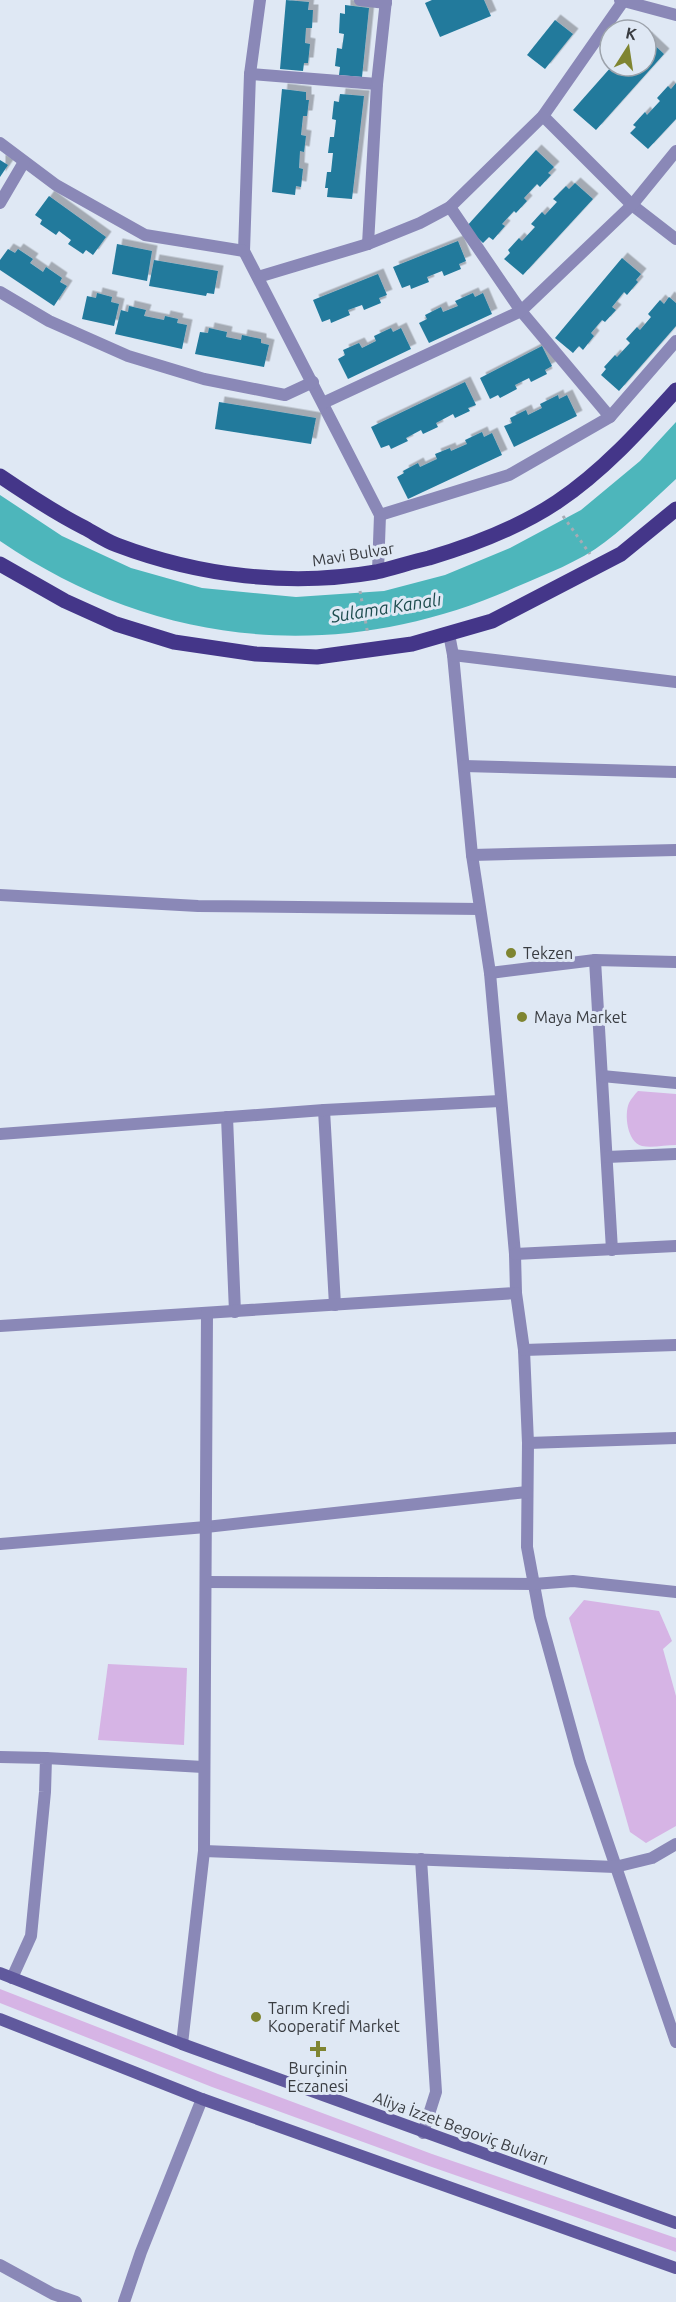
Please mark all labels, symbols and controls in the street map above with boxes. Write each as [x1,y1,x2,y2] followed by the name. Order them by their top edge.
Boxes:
[598,18,658,78] north arrow
[624,23,639,43] text: K
[311,539,395,569] street label: Mavi Bulvar
[328,588,443,626] water label: Sulama Kanalı
[523,944,573,962] place label: Tekzen
[504,946,518,960] marker: Tekzen
[534,1008,628,1026] place label: Maya Market
[515,1010,529,1024] marker: Maya Market
[268,1999,400,2035] place label: Tarım Kredi Kooperatif Market
[249,2010,263,2024] marker: Tarım Kredi Kooperatif Market
[311,2042,325,2056] marker: Burçinin Eczanesi
[288,2059,348,2095] place label: Burçinin Eczanesi
[371,2088,551,2168] street label: Aliya İzzet Begoviç Bulvarı

